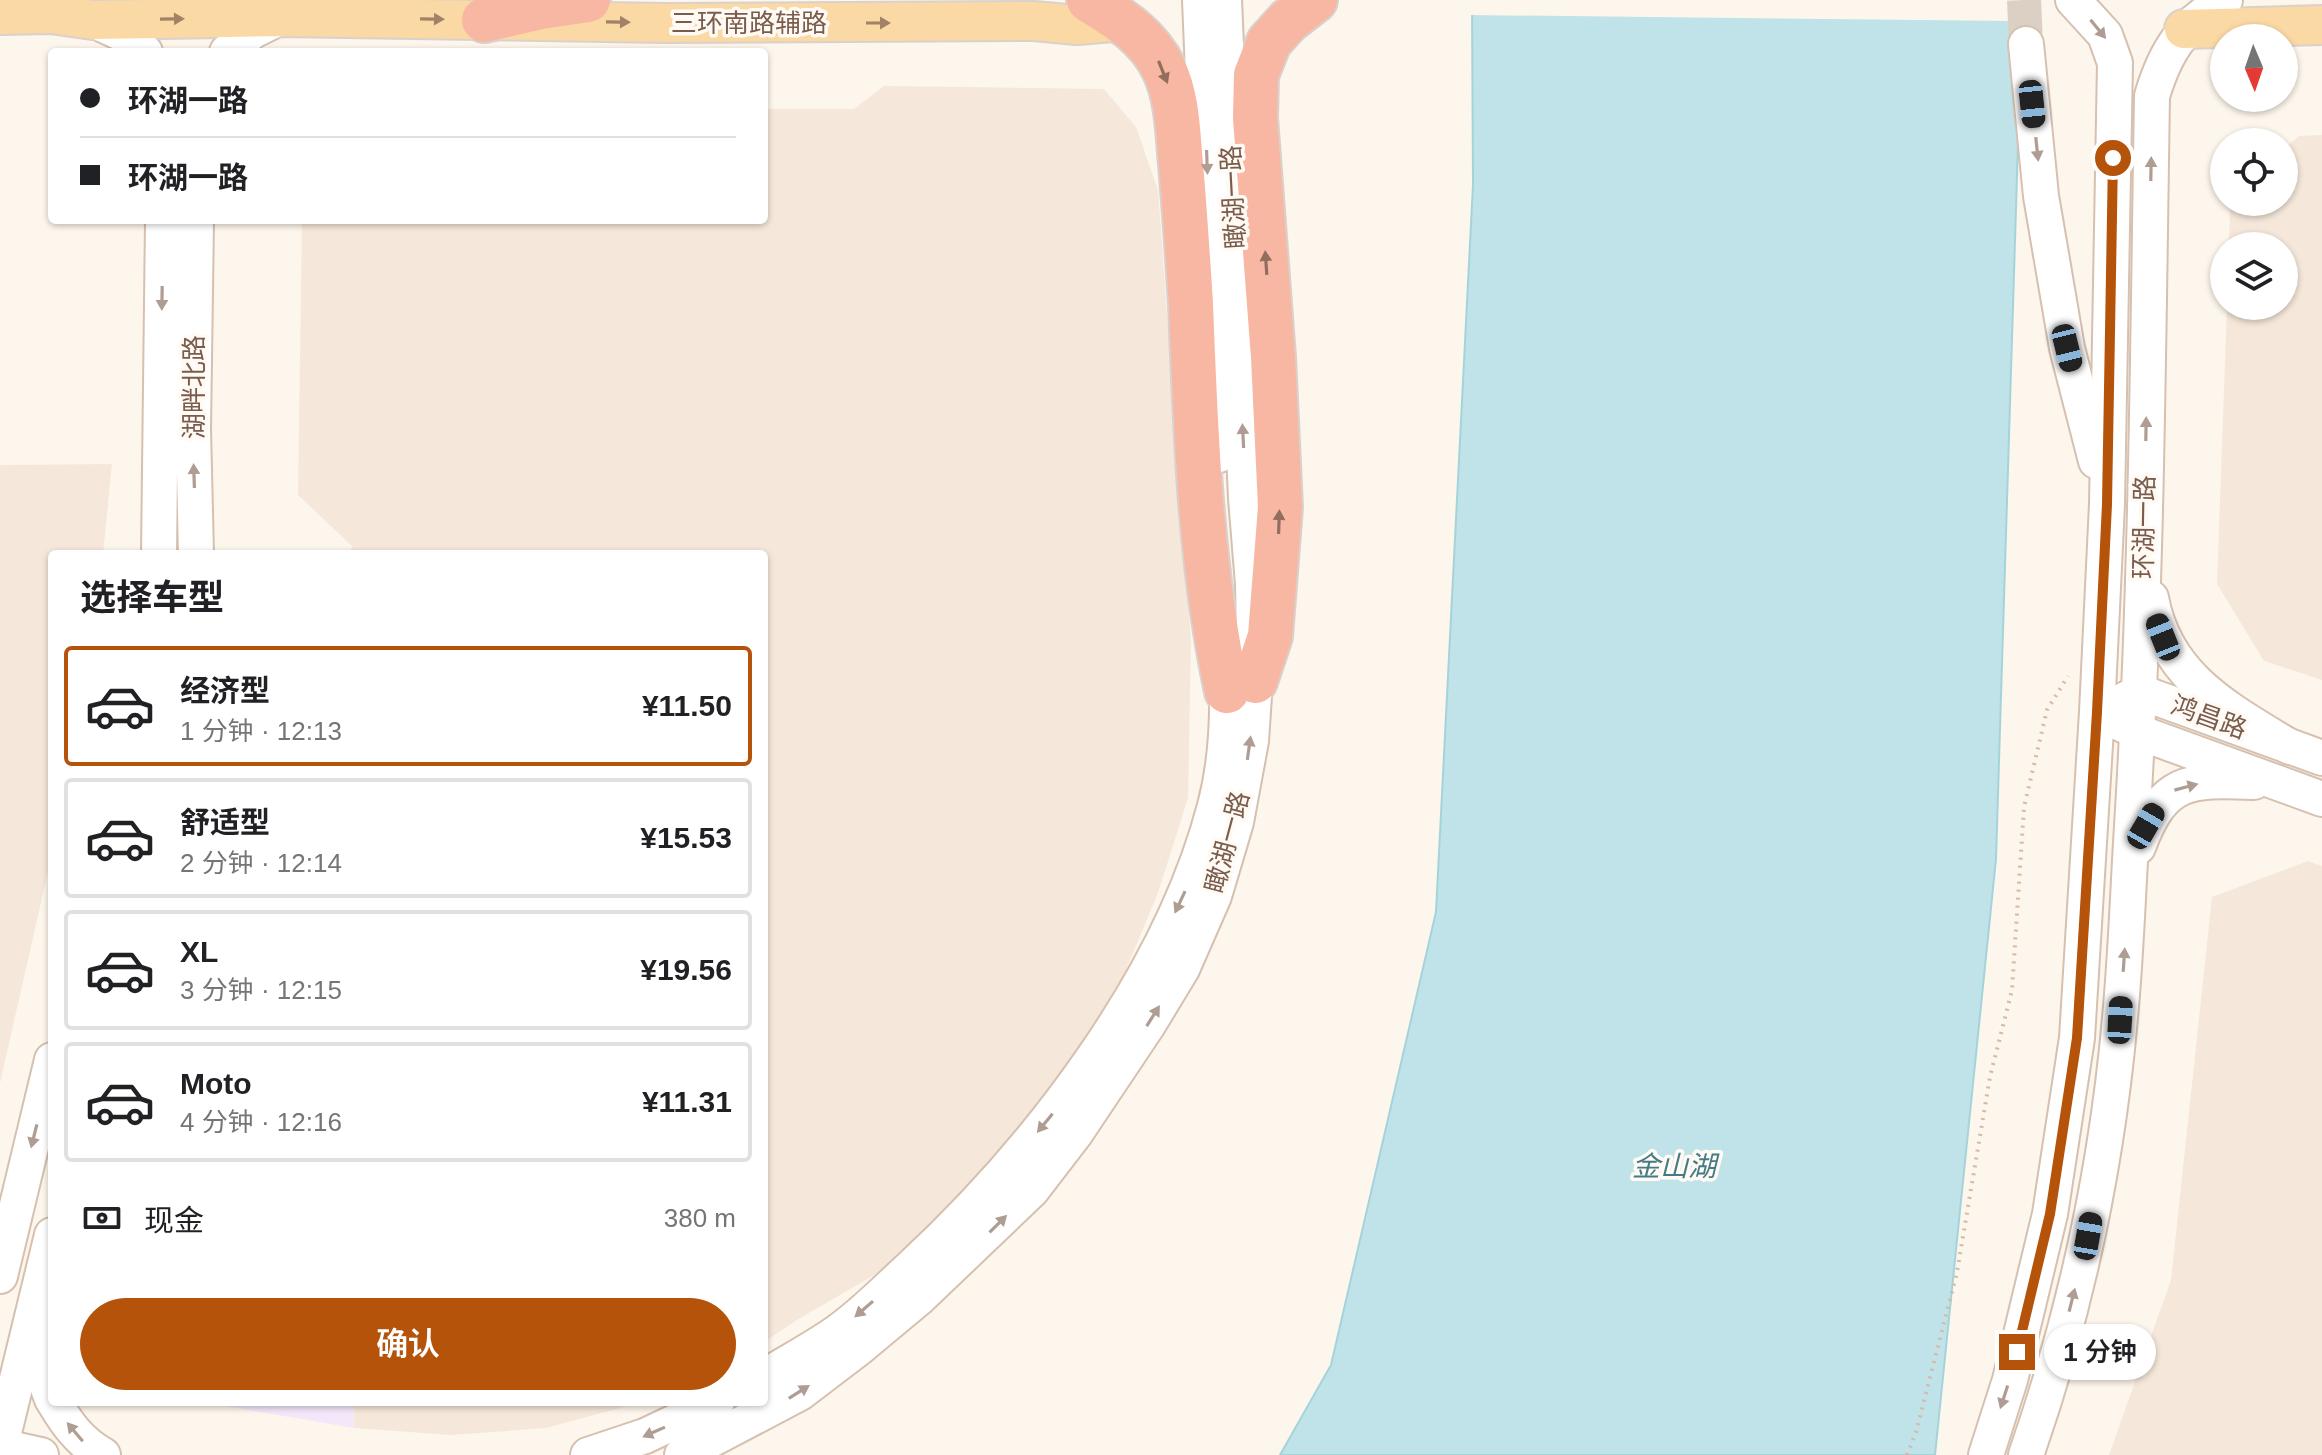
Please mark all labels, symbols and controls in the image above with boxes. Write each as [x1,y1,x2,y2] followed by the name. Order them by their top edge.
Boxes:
[671,8,827,38] street label: 三环南路辅路
[160,12,185,25] one-way arrow
[420,13,445,26] one-way arrow
[606,16,631,28] one-way arrow
[866,17,891,29] one-way arrow
[2090,19,2106,39] one-way arrow
[2210,24,2298,112] north arrow
[2210,24,2298,320] map controls
[1157,60,1170,83] one-way arrow
[2018,79,2046,129] car
[128,84,248,117] text: 环湖一路
[2210,128,2298,216] button: locate
[2030,137,2043,162] one-way arrow
[2095,140,2131,176] route start
[1215,144,1251,250] street label: 瞰湖一路
[1200,150,1213,175] one-way arrow
[2145,156,2157,181] one-way arrow
[128,161,248,194] text: 环湖一路
[2210,232,2298,320] button: layers
[1259,250,1272,275] one-way arrow
[156,286,168,311] one-way arrow
[2050,322,2084,374] car
[179,335,209,439] street label: 湖畔北路
[2140,416,2152,441] one-way arrow
[1237,423,1250,448] one-way arrow
[188,463,201,488] one-way arrow
[2128,475,2160,579] street label: 环湖一路
[1273,509,1286,534] one-way arrow
[80,577,224,618] text: 选择车型
[2143,610,2183,664] car
[84,670,156,742] icon: car
[180,674,270,707] text: 经济型
[642,689,732,722] text: ¥11.50
[2167,690,2251,744] street label: 鸿昌路
[180,716,342,746] text: 1 分钟 · 12:13
[1243,735,1256,760] one-way arrow
[2174,780,2198,793] one-way arrow
[1199,788,1255,896] street label: 瞰湖一路
[2124,799,2168,853] car
[84,802,156,874] icon: car
[180,806,270,839] text: 舒适型
[640,821,732,854] text: ¥15.53
[180,848,342,878] text: 2 分钟 · 12:14
[1173,890,1187,913] one-way arrow
[84,934,156,1006] icon: car
[180,935,218,968] text: XL
[2118,947,2131,972] one-way arrow
[640,953,732,986] text: ¥19.56
[180,975,342,1005] text: 3 分钟 · 12:15
[2107,995,2133,1045] car
[1145,1005,1159,1027] one-way arrow
[84,1066,156,1138] icon: car
[180,1067,252,1100] text: Moto
[642,1085,732,1118] text: ¥11.31
[180,1107,342,1137] text: 4 分钟 · 12:16
[1037,1113,1053,1133] one-way arrow
[27,1123,39,1148] one-way arrow
[1632,1151,1720,1182] water label: 金山湖
[80,1196,124,1240] icon: cash
[664,1203,736,1233] text: 380 m
[144,1204,204,1237] text: 现金
[2072,1210,2104,1262] car
[988,1215,1007,1234] one-way arrow
[2066,1287,2078,1312] one-way arrow
[80,1298,736,1390] button: 确认
[854,1300,874,1317] one-way arrow
[2045,1324,2157,1380] callout: 1 分钟
[1999,1334,2035,1370] route end
[2063,1337,2137,1367] text: 1 分钟
[789,1384,810,1399] one-way arrow
[1998,1386,2010,1410] one-way arrow
[67,1422,84,1442] one-way arrow
[642,1425,666,1439] one-way arrow

